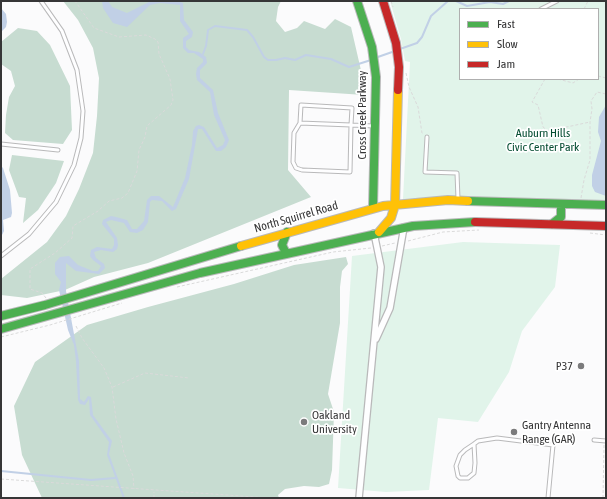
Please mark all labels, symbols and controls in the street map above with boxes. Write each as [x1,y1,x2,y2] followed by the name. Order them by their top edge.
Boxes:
[459,8,599,80] legend
[497,17,515,31] text: Fast
[497,37,518,51] text: Slow
[497,57,515,71] text: Jam
[355,70,369,160] street label: Cross Creek Parkway
[507,126,579,154] park label: Auburn Hills Civic Center Park
[252,198,340,236] street label: North Squirrel Road
[556,359,573,373] place label: P37
[576,361,586,371] marker: P37
[312,408,357,436] place label: Oakland University
[299,417,309,427] marker: Oakland University
[522,418,591,446] place label: Gantry Antenna Range (GAR)
[509,427,519,437] marker: Gantry Antenna Range (GAR)

